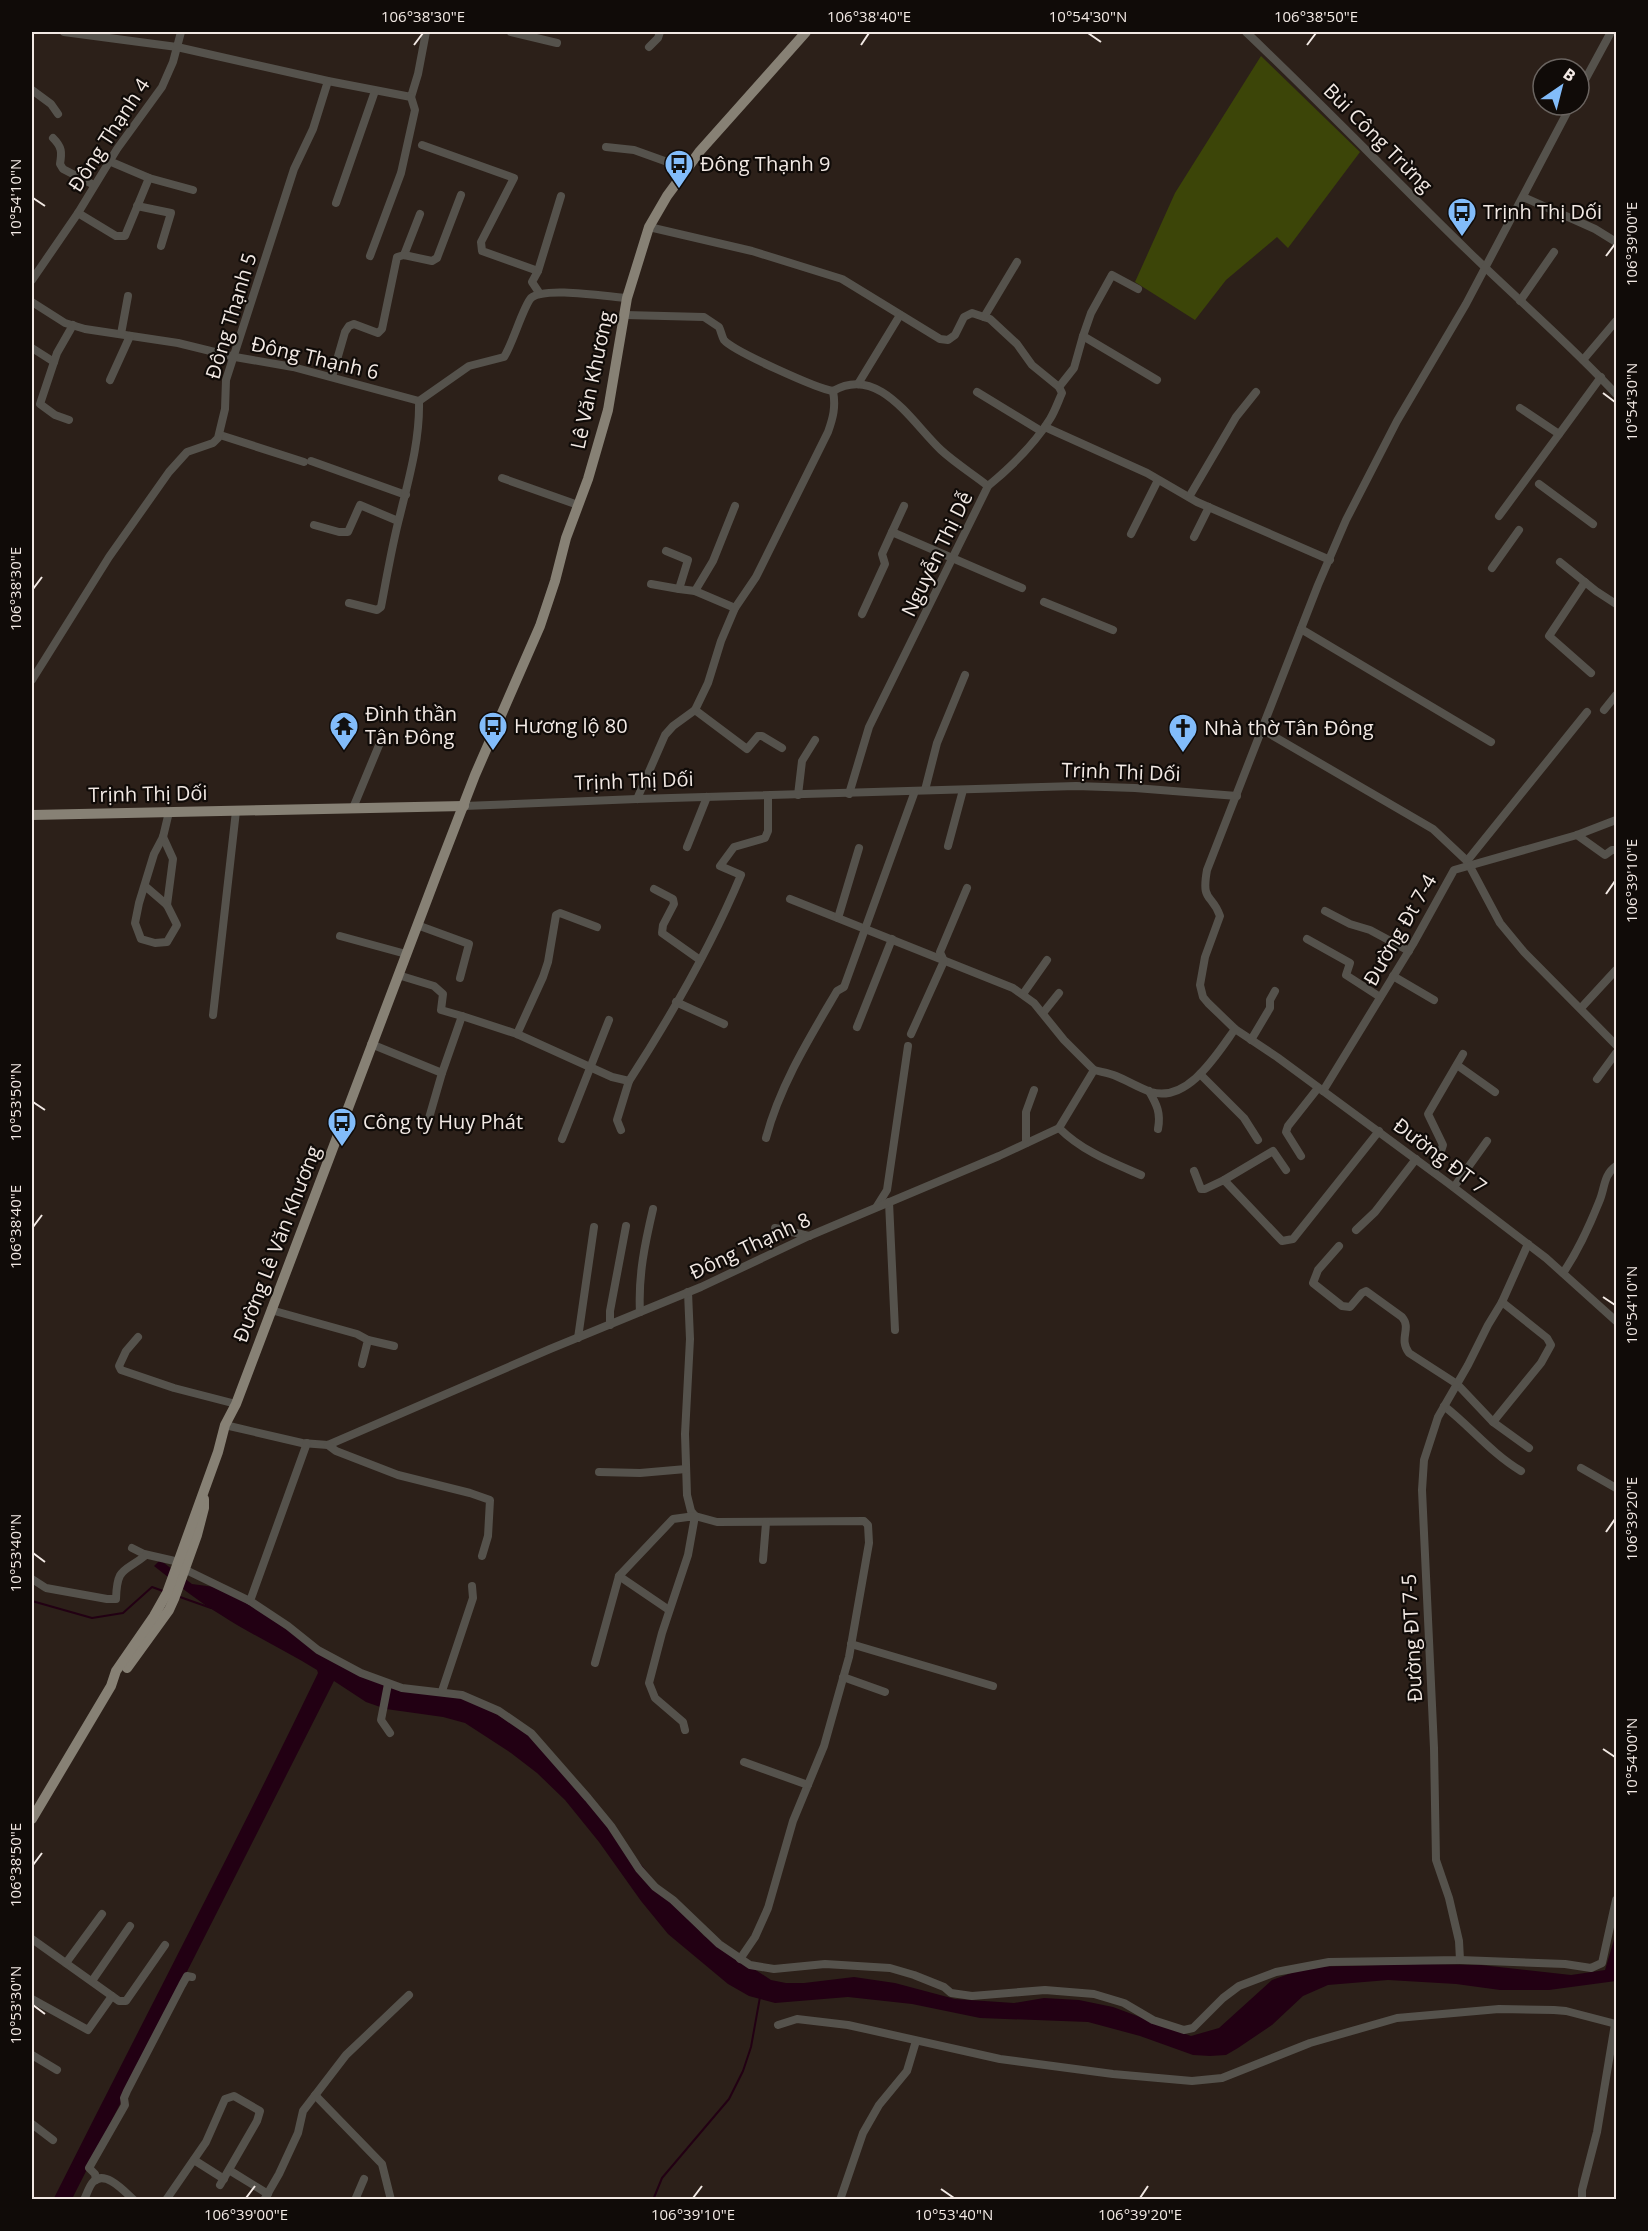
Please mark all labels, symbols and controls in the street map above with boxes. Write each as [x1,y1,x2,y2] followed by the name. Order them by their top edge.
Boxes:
[381,6,465,26] text: 106°38'30"E
[827,6,911,26] text: 106°38'40"E
[1049,6,1127,26] text: 10°54'30"N
[1274,6,1358,26] text: 106°38'50"E
[1531,57,1591,117] north arrow
[1559,63,1580,87] text: B
[62,72,156,197] street label: Đông Thạnh 4
[1318,77,1439,198] street label: Bùi Công Trừng
[663,148,695,190] bus stop icon: Đông Thạnh 9
[700,150,830,177] place label: Đông Thạnh 9
[5,159,25,237] text: 10°54'10"N
[1446,196,1478,238] bus stop icon: Trịnh Thị Dối
[1483,198,1602,225] place label: Trịnh Thị Dối
[1621,202,1641,286] text: 106°39'00"E
[199,250,262,382] street label: Đông Thạnh 5
[564,308,619,451] street label: Lê Văn Khương
[249,330,382,385] street label: Đông Thạnh 6
[1621,363,1641,441] text: 10°54'30"N
[895,487,979,621] street label: Nguyễn Thị Dễ
[5,547,25,631] text: 106°38'30"E
[365,700,457,750] place label: Đình thần Tân Đông
[328,710,360,752] temple icon: Đình thần Tân Đông
[477,710,509,752] bus stop icon: Hương lộ 80
[514,712,628,739] place label: Hương lộ 80
[1167,712,1199,754] church icon: Nhà thờ Tân Đông
[1204,714,1374,741] place label: Nhà thờ Tân Đông
[1061,756,1181,787] street label: Trịnh Thị Dối
[574,765,694,796] street label: Trịnh Thị Dối
[88,779,208,808] street label: Trịnh Thị Dối
[1621,839,1641,923] text: 106°39'10"E
[1357,869,1443,990] street label: Đường Đt 7-4
[5,1063,25,1141] text: 10°53'50"N
[326,1106,358,1148] bus stop icon: Công ty Huy Phát
[363,1108,523,1135] place label: Công ty Huy Phát
[1388,1112,1493,1200] street label: Đường ĐT 7
[227,1141,327,1346] street label: Đường Lê Văn Khương
[5,1185,25,1269] text: 106°38'40"E
[685,1206,815,1285] street label: Đông Thạnh 8
[1621,1266,1641,1344] text: 10°54'10"N
[1621,1477,1641,1561] text: 106°39'20"E
[5,1514,25,1592] text: 10°53'40"N
[1395,1573,1428,1703] street label: Đường ĐT 7-5
[1621,1718,1641,1796] text: 10°54'00"N
[5,1823,25,1907] text: 106°38'50"E
[5,1966,25,2044] text: 10°53'30"N
[204,2204,288,2224] text: 106°39'00"E
[651,2204,735,2224] text: 106°39'10"E
[915,2204,993,2224] text: 10°53'40"N
[1098,2204,1182,2224] text: 106°39'20"E

